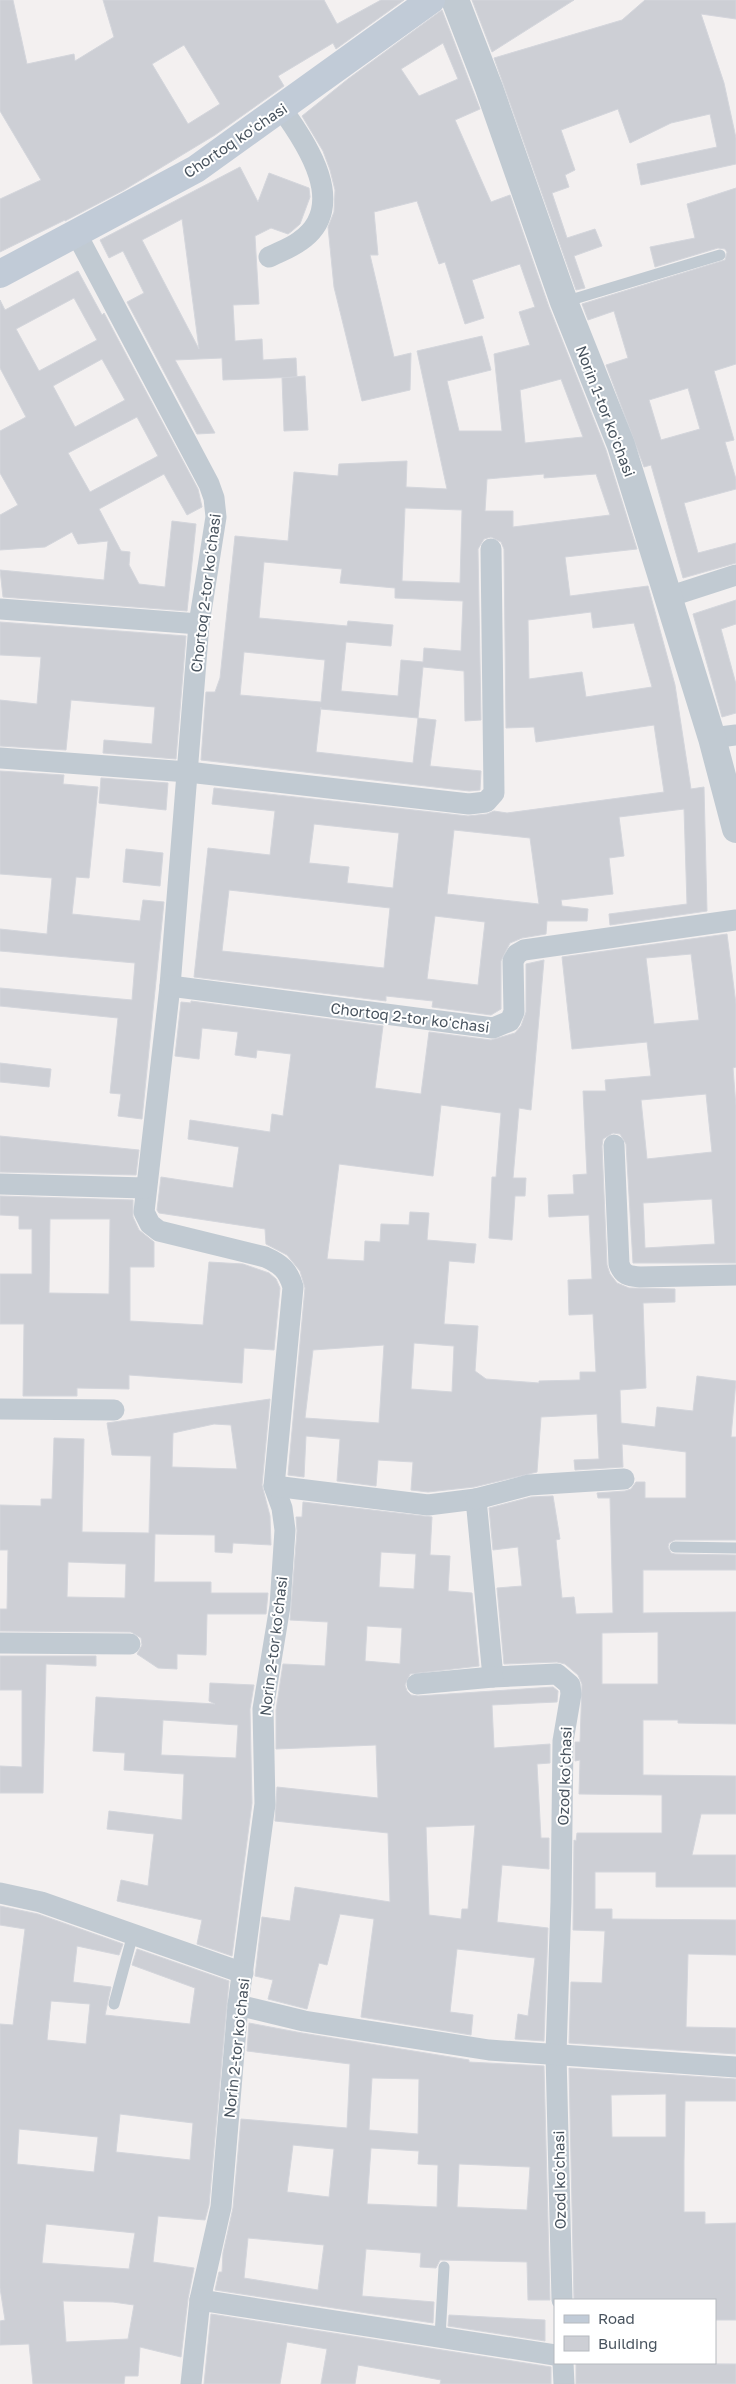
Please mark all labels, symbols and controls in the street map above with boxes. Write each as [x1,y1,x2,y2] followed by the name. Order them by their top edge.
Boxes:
[180,99,290,181] street label: Chortoq koʻchasi
[573,343,639,479] street label: Norin 1-tor koʻchasi
[186,513,224,673] street label: Chortoq 2-tor koʻchasi
[330,998,490,1036] street label: Chortoq 2-tor koʻchasi
[255,1575,291,1717] street label: Norin 2-tor koʻchasi
[553,1726,575,1826] street label: Ozod koʻchasi
[220,1977,252,2119] street label: Norin 2-tor koʻchasi
[549,2130,569,2230] street label: Ozod koʻchasi
[554,2299,716,2364] legend
[598,2309,635,2327] text: Road
[598,2334,658,2352] text: Building

